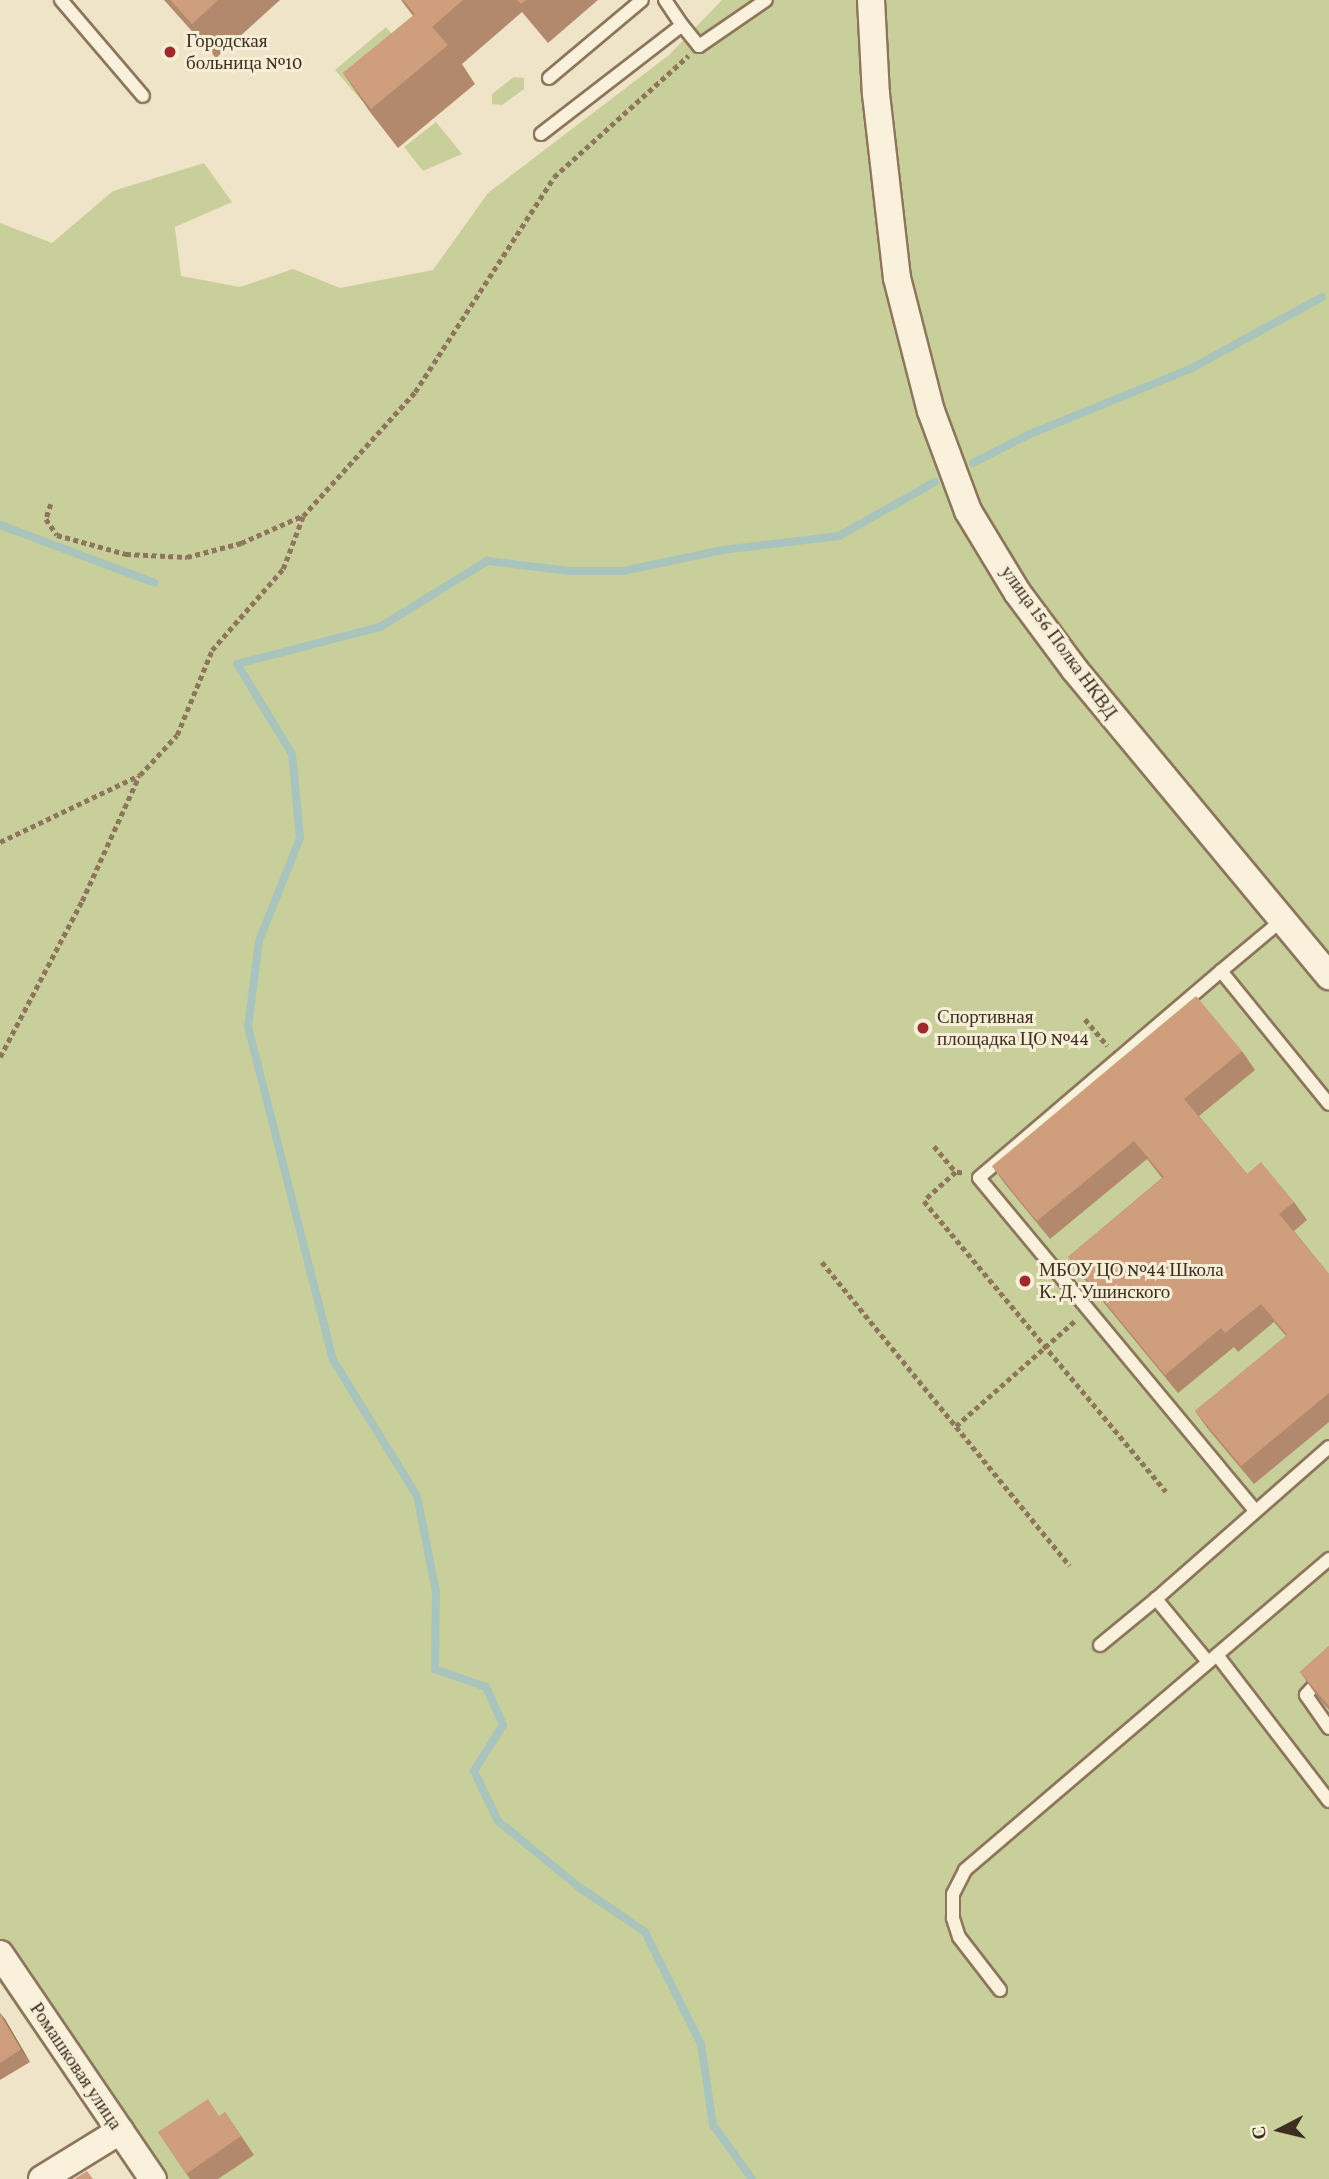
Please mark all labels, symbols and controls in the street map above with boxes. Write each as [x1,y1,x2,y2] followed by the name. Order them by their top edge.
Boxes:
[186,30,303,74] place label: Городская больница №10
[160,42,180,62] marker: Городская больница №10
[996,561,1122,723] street label: улица 156 Полка НКВД
[937,1006,1089,1050] place label: Спортивная площадка ЦО №44
[915,1020,931,1036] marker: Спортивная площадка ЦО №44
[1039,1259,1224,1303] place label: МБОУ ЦО №44 Школа К. Д. Ушинского
[1017,1273,1033,1289] marker: МБОУ ЦО №44 Школа К. Д. Ушинского
[25,1998,127,2134] street label: Ромашковая улица
[1245,2095,1315,2165] north arrow
[1247,2125,1270,2141] text: С

